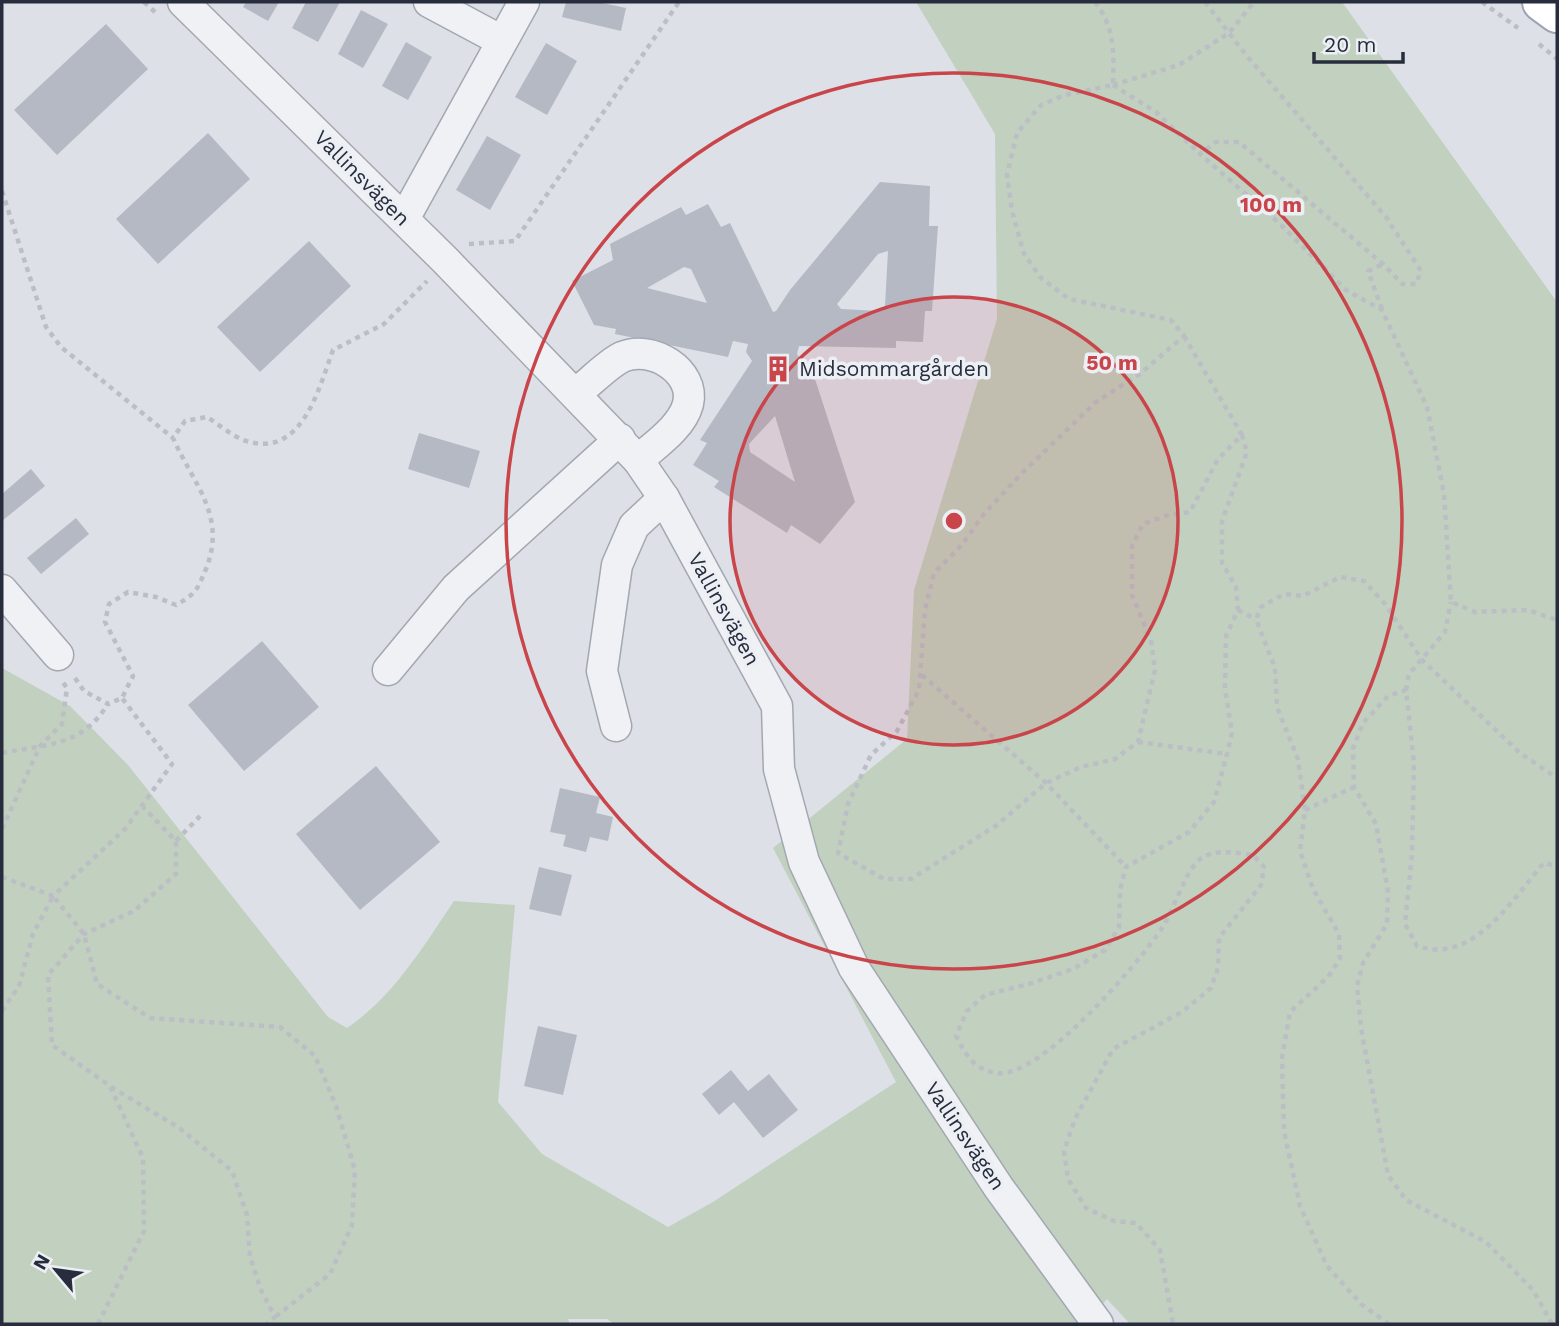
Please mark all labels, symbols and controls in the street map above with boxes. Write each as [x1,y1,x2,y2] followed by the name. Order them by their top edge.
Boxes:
[1314,21,1403,65] scale bar
[1324,32,1376,57] text: 20 m
[309,125,415,231] street label: Vallinsvägen
[1240,192,1302,217] text: 100 m
[1086,350,1138,375] text: 50 m
[763,354,793,384] building icon: Midsommargården
[799,356,989,381] place label: Midsommargården
[942,509,966,533] centre of rings
[683,548,766,670] street label: Vallinsvägen
[920,1077,1011,1195] street label: Vallinsvägen
[21,1235,91,1305] north arrow
[28,1250,55,1274] text: N

